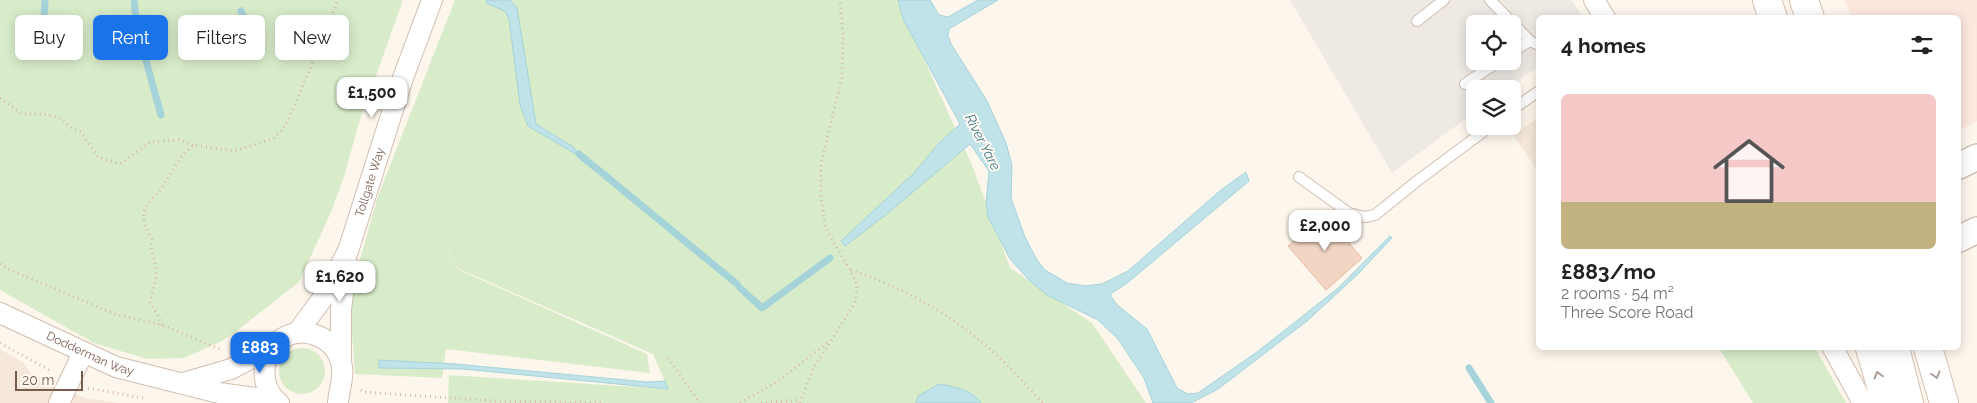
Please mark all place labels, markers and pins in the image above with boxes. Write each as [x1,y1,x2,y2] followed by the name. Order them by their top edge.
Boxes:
[331,76,413,119] pin: £1,500
[1284,210,1366,252] pin: £2,000
[299,260,381,303] pin: £1,620
[230,332,290,374] pin: £883

